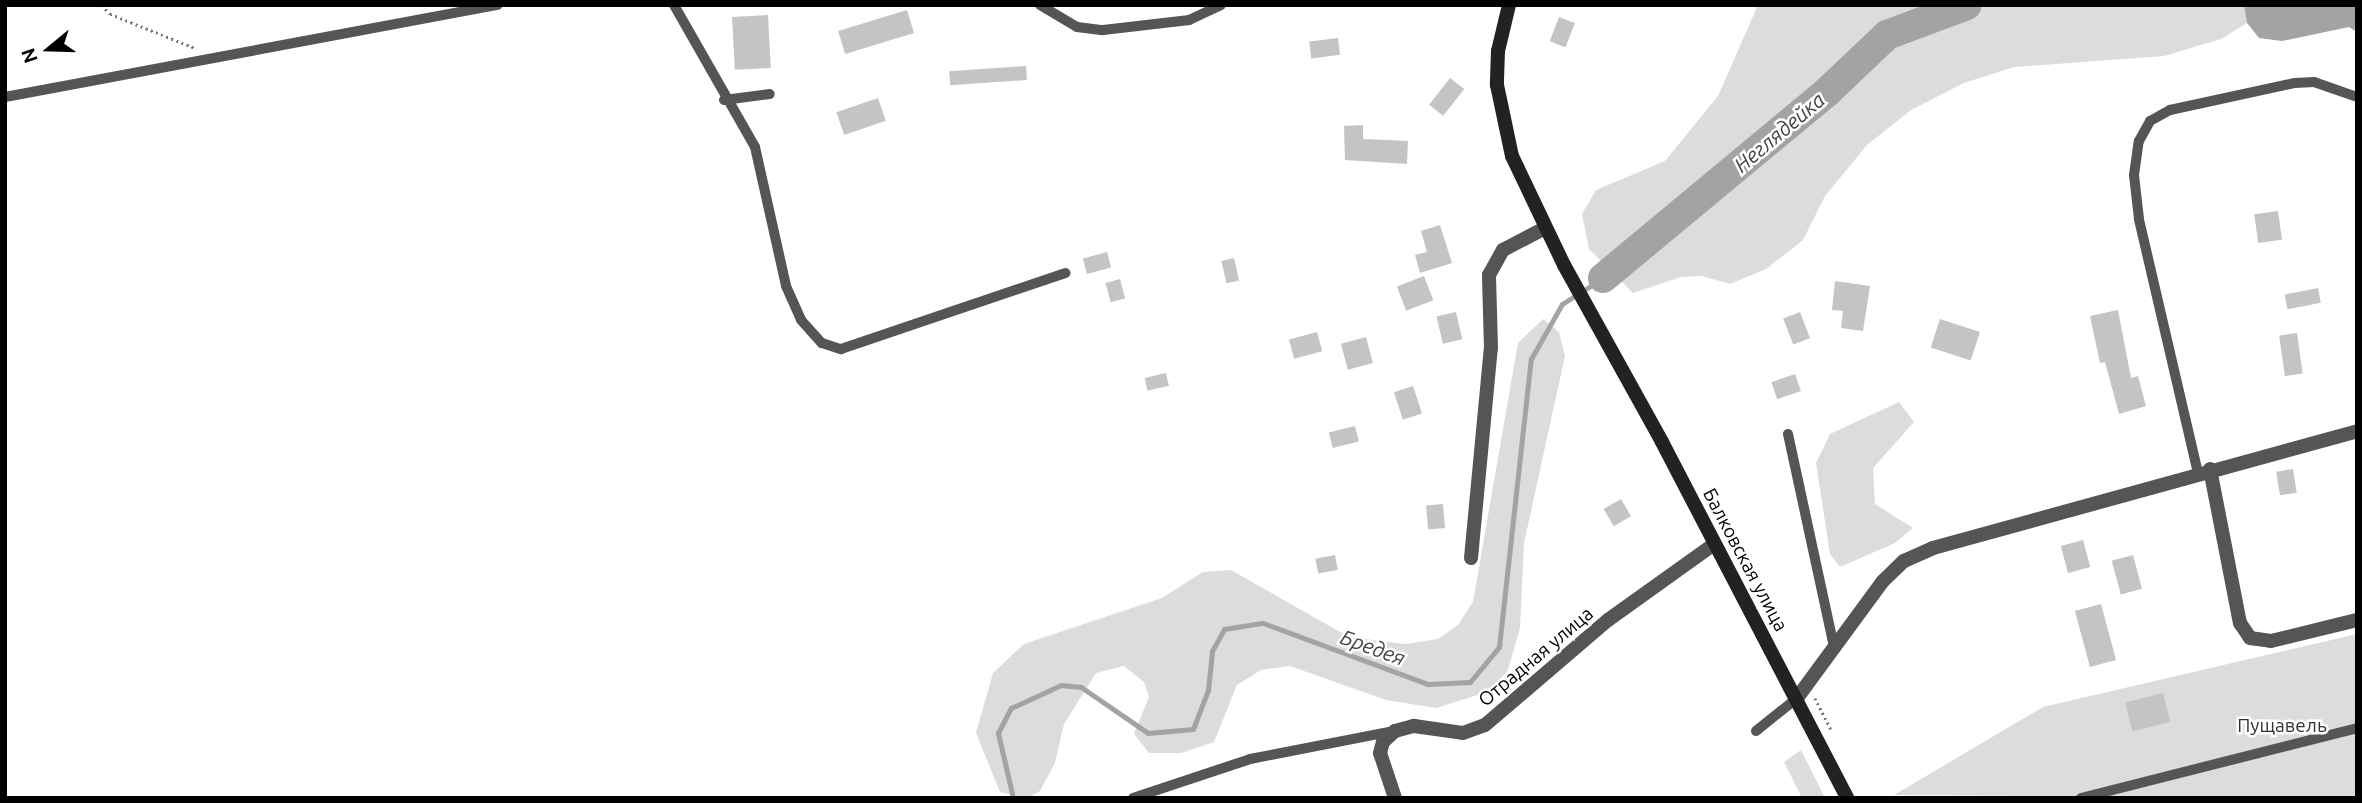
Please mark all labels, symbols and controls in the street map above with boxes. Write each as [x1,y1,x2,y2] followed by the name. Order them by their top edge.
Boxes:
[14,14,84,84] north arrow
[16,46,42,66] text: N
[1728,87,1830,177] water label: Неглядейка
[1698,485,1792,635] street label: Балковская улица
[1474,602,1598,712] street label: Отрадная улица
[1337,624,1409,670] water label: Бредея
[2237,715,2327,737] park label: Пущавель

